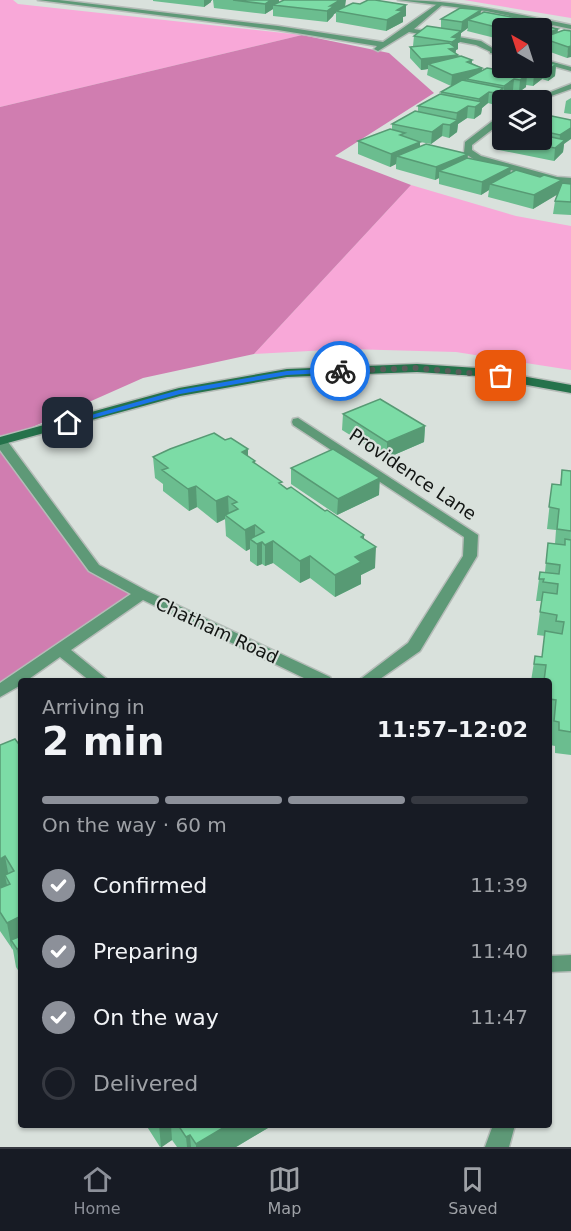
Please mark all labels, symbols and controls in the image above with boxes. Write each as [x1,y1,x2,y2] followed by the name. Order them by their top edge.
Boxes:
[492,18,552,78] north arrow
[492,18,552,150] map controls
[492,90,552,150] button: layers
[310,341,370,401] courier
[475,350,526,401] pin
[324,355,357,388] icon: bike
[484,359,517,392] icon: bag
[42,397,93,448] pin
[51,406,84,439] icon: home
[346,424,480,524] street label: Providence Lane
[152,592,282,668] street label: Chatham Road
[42,695,145,719] text: Arriving in
[377,717,528,742] text: 11:57–12:02
[42,719,164,764] text: 2 min
[42,813,227,837] text: On the way · 60 m
[42,869,75,902] icon: check
[93,873,207,898] text: Confirmed
[470,873,528,897] text: 11:39
[42,935,75,968] icon: check
[93,939,199,964] text: Preparing
[470,939,528,963] text: 11:40
[42,1001,75,1034] icon: check
[93,1005,219,1030] text: On the way
[470,1005,528,1029] text: 11:47
[93,1071,198,1096] text: Delivered
[73,1163,121,1218] tab: Home
[268,1163,301,1218] tab: Map
[448,1163,498,1218] tab: Saved

